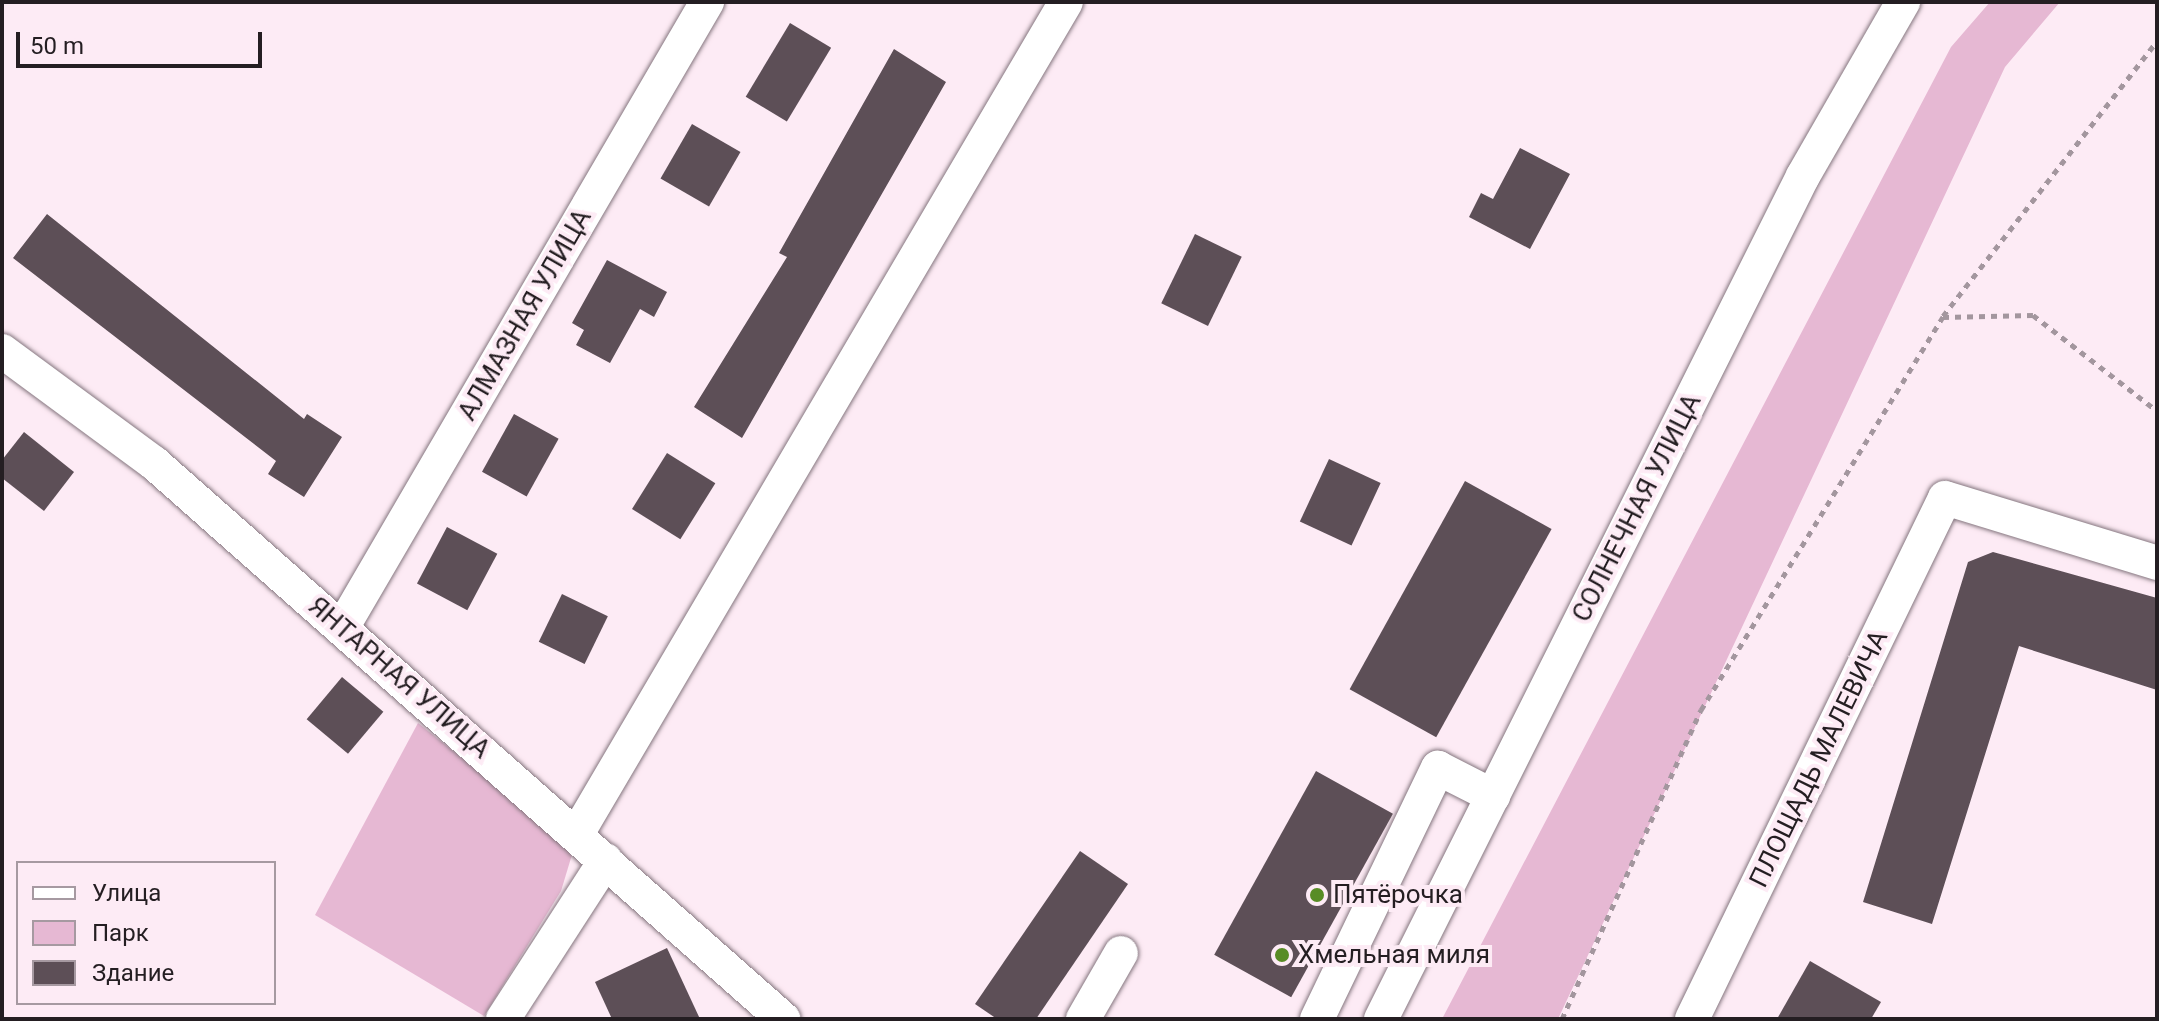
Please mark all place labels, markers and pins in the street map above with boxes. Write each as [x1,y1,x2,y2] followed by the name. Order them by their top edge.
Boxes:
[1333,879,1463,911] place label: Пятёрочка
[1308,886,1326,904] marker: Пятёрочка
[1298,939,1490,971] place label: Хмельная миля
[1273,946,1291,964] marker: Хмельная миля

